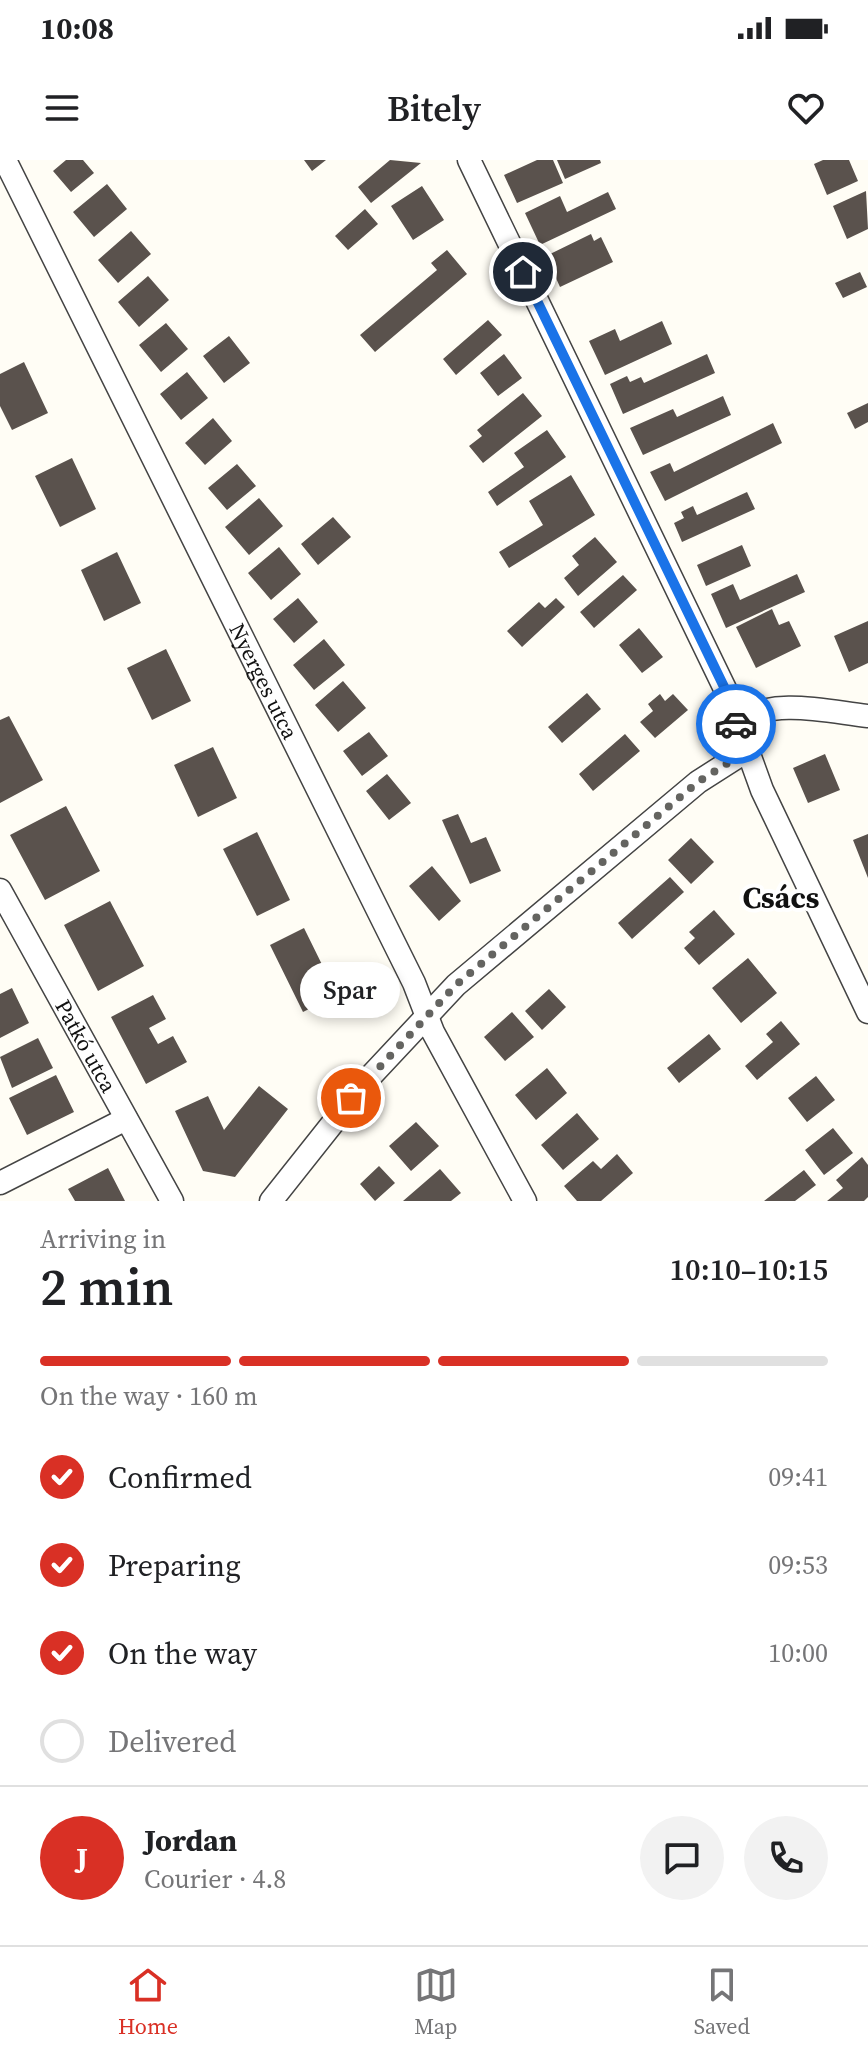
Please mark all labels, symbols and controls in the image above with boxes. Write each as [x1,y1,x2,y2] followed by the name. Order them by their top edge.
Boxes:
[40,8,114,49] text: 10:08
[387,84,481,133] text: Bitely
[40,86,84,130] icon: menu
[784,86,828,130] icon: heart
[489,238,557,306] pin
[501,250,545,294] icon: home
[223,618,306,745] street label: Nyerges utca
[696,684,776,764] courier
[714,702,758,746] icon: car
[742,877,820,918] district label: Csács
[301,962,401,1018] callout: Spar
[323,972,377,1008] text: Spar
[48,994,124,1098] street label: Patkó utca
[317,1064,385,1132] pin
[329,1076,373,1120] icon: bag
[40,1221,166,1257] text: Arriving in
[669,1249,828,1290] text: 10:10–10:15
[40,1251,173,1322] text: 2 min
[40,1378,258,1414] text: On the way · 160 m
[40,1455,84,1499] icon: check
[108,1457,252,1498] text: Confirmed
[768,1459,828,1495] text: 09:41
[40,1543,84,1587] icon: check
[108,1545,241,1586] text: Preparing
[768,1547,828,1583] text: 09:53
[40,1631,84,1675] icon: check
[108,1633,257,1674] text: On the way
[768,1635,828,1671] text: 10:00
[108,1721,236,1762] text: Delivered
[640,1816,724,1900] button: chat
[744,1816,828,1900] button: phone
[144,1820,237,1861] text: Jordan
[76,1838,88,1879] text: J
[144,1861,286,1897] text: Courier · 4.8
[118,1963,178,2041] tab: Home
[414,1963,458,2041] tab: Map
[694,1963,750,2041] tab: Saved

